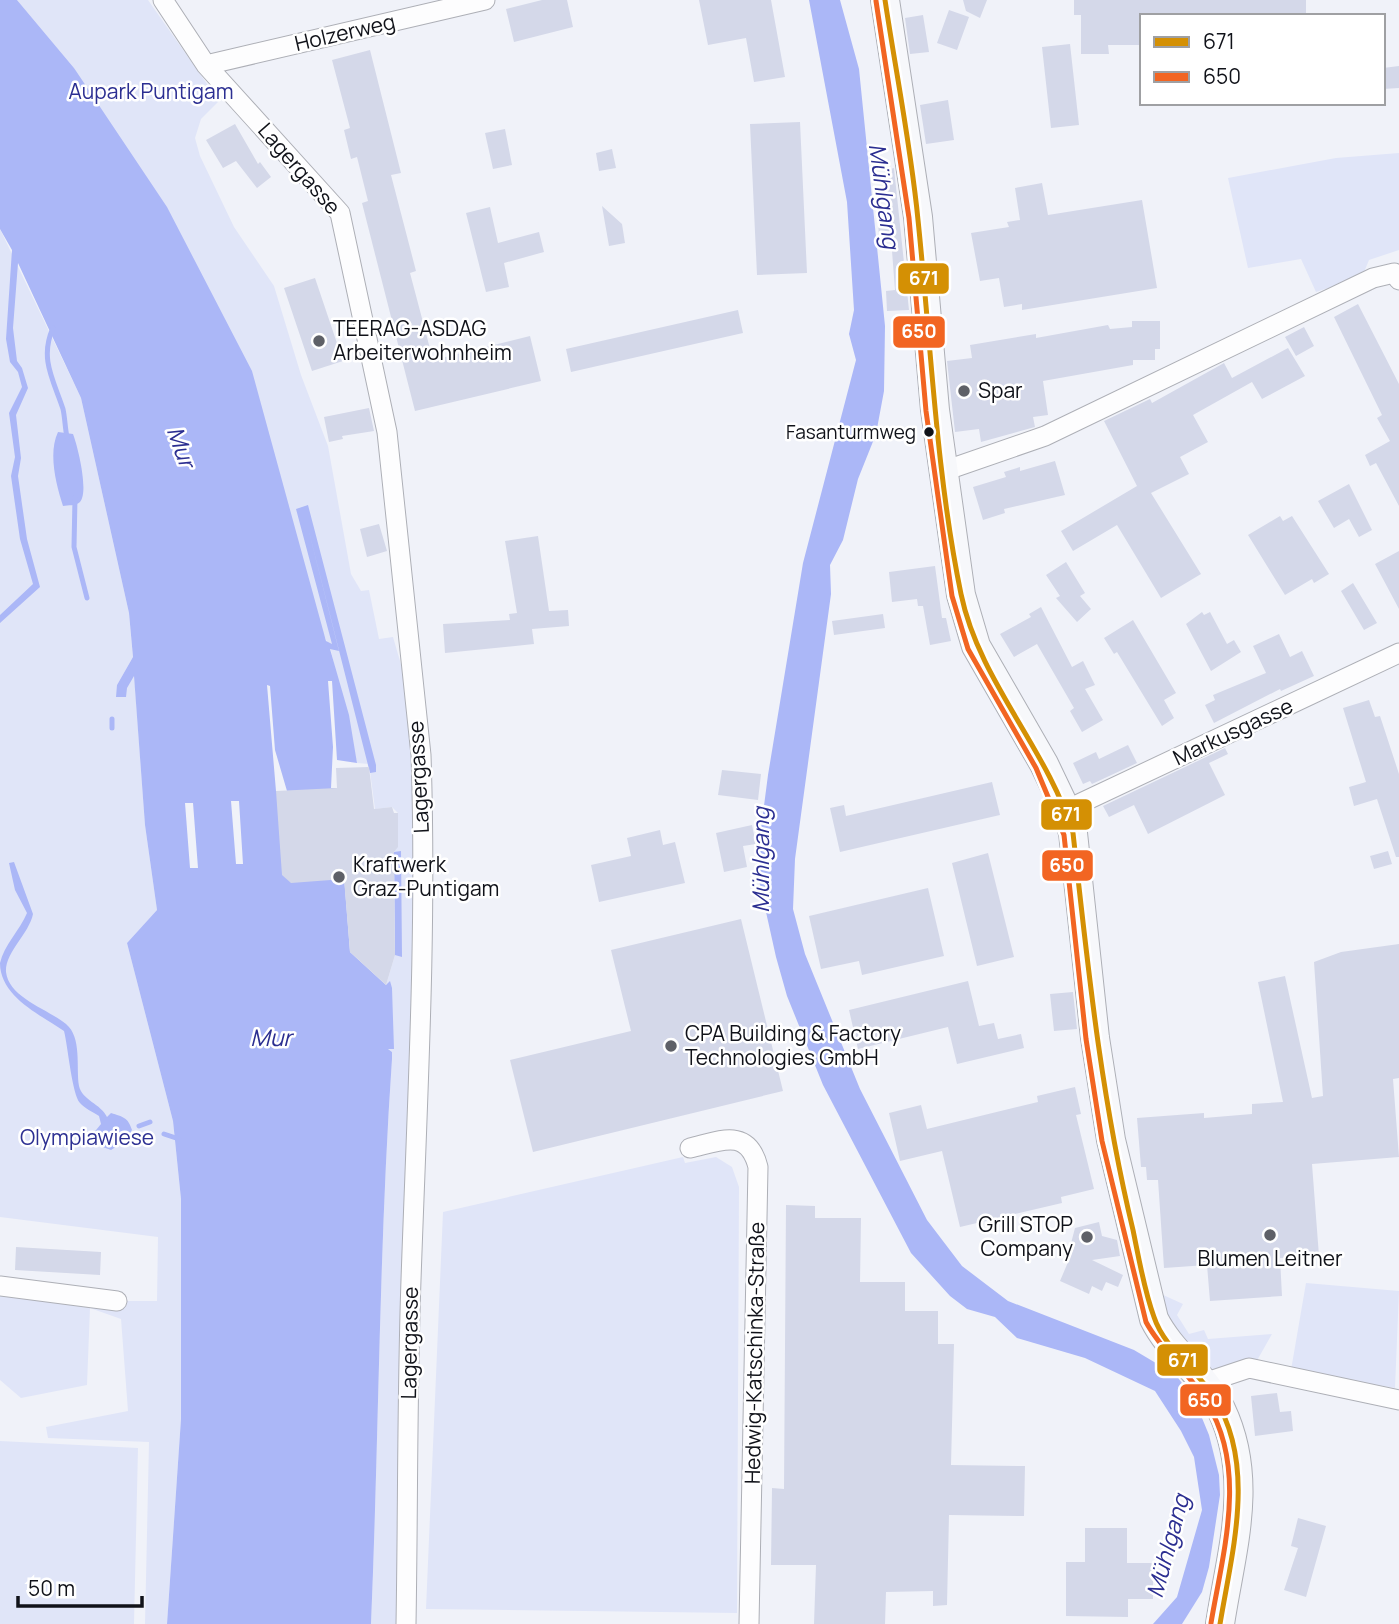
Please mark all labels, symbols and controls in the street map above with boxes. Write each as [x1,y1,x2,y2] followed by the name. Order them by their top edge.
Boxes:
[292,7,398,57] street label: Holzerweg
[1140,14,1385,105] legend
[1203,27,1235,55] text: 671
[1203,62,1241,90] text: 650
[69,77,233,105] park label: Aupark Puntigam
[252,117,347,220] street label: Lagergasse
[862,141,909,253] water label: Mühlgang
[897,262,950,295] line badge: 671
[909,265,939,291] text: 671
[333,314,512,366] place label: TEERAG-ASDAG Arbeiterwohnheim
[892,315,946,349] line badge: 650
[901,318,937,344] text: 650
[311,333,327,349] marker: TEERAG-ASDAG Arbeiterwohnheim
[978,376,1023,404] place label: Spar
[956,383,972,399] marker: Spar
[786,419,916,445] place label: Fasanturmweg
[160,422,205,474] water label: Mur
[922,425,936,439] marker: Fasanturmweg
[1168,691,1297,771] street label: Markusgasse
[401,720,435,834] street label: Lagergasse
[1040,798,1093,831] line badge: 671
[1051,801,1081,827] text: 671
[744,805,776,913] water label: Mühlgang
[1041,849,1094,882] line badge: 650
[353,850,499,902] place label: Kraftwerk Graz-Puntigam
[1049,852,1085,878] text: 650
[331,869,347,885] marker: Kraftwerk Graz-Puntigam
[685,1019,901,1071] place label: CPA Building & Factory Technologies GmbH
[250,1021,294,1053] water label: Mur
[663,1038,679,1054] marker: CPA Building & Factory Technologies GmbH
[20,1123,154,1151] park label: Olympiawiese
[978,1210,1073,1262] place label: Grill STOP Company
[738,1222,770,1484] street label: Hedwig-Katschinka-Straße
[1262,1227,1278,1243] marker: Blumen Leitner
[1079,1229,1095,1245] marker: Grill STOP Company
[1197,1244,1343,1272] place label: Blumen Leitner
[394,1286,424,1400] street label: Lagergasse
[1156,1343,1209,1377] line badge: 671
[1168,1347,1198,1373] text: 671
[1179,1383,1232,1417] line badge: 650
[1187,1387,1223,1413] text: 650
[1138,1488,1197,1601] water label: Mühlgang
[18,1564,142,1608] scale bar
[28,1574,75,1602] text: 50 m

